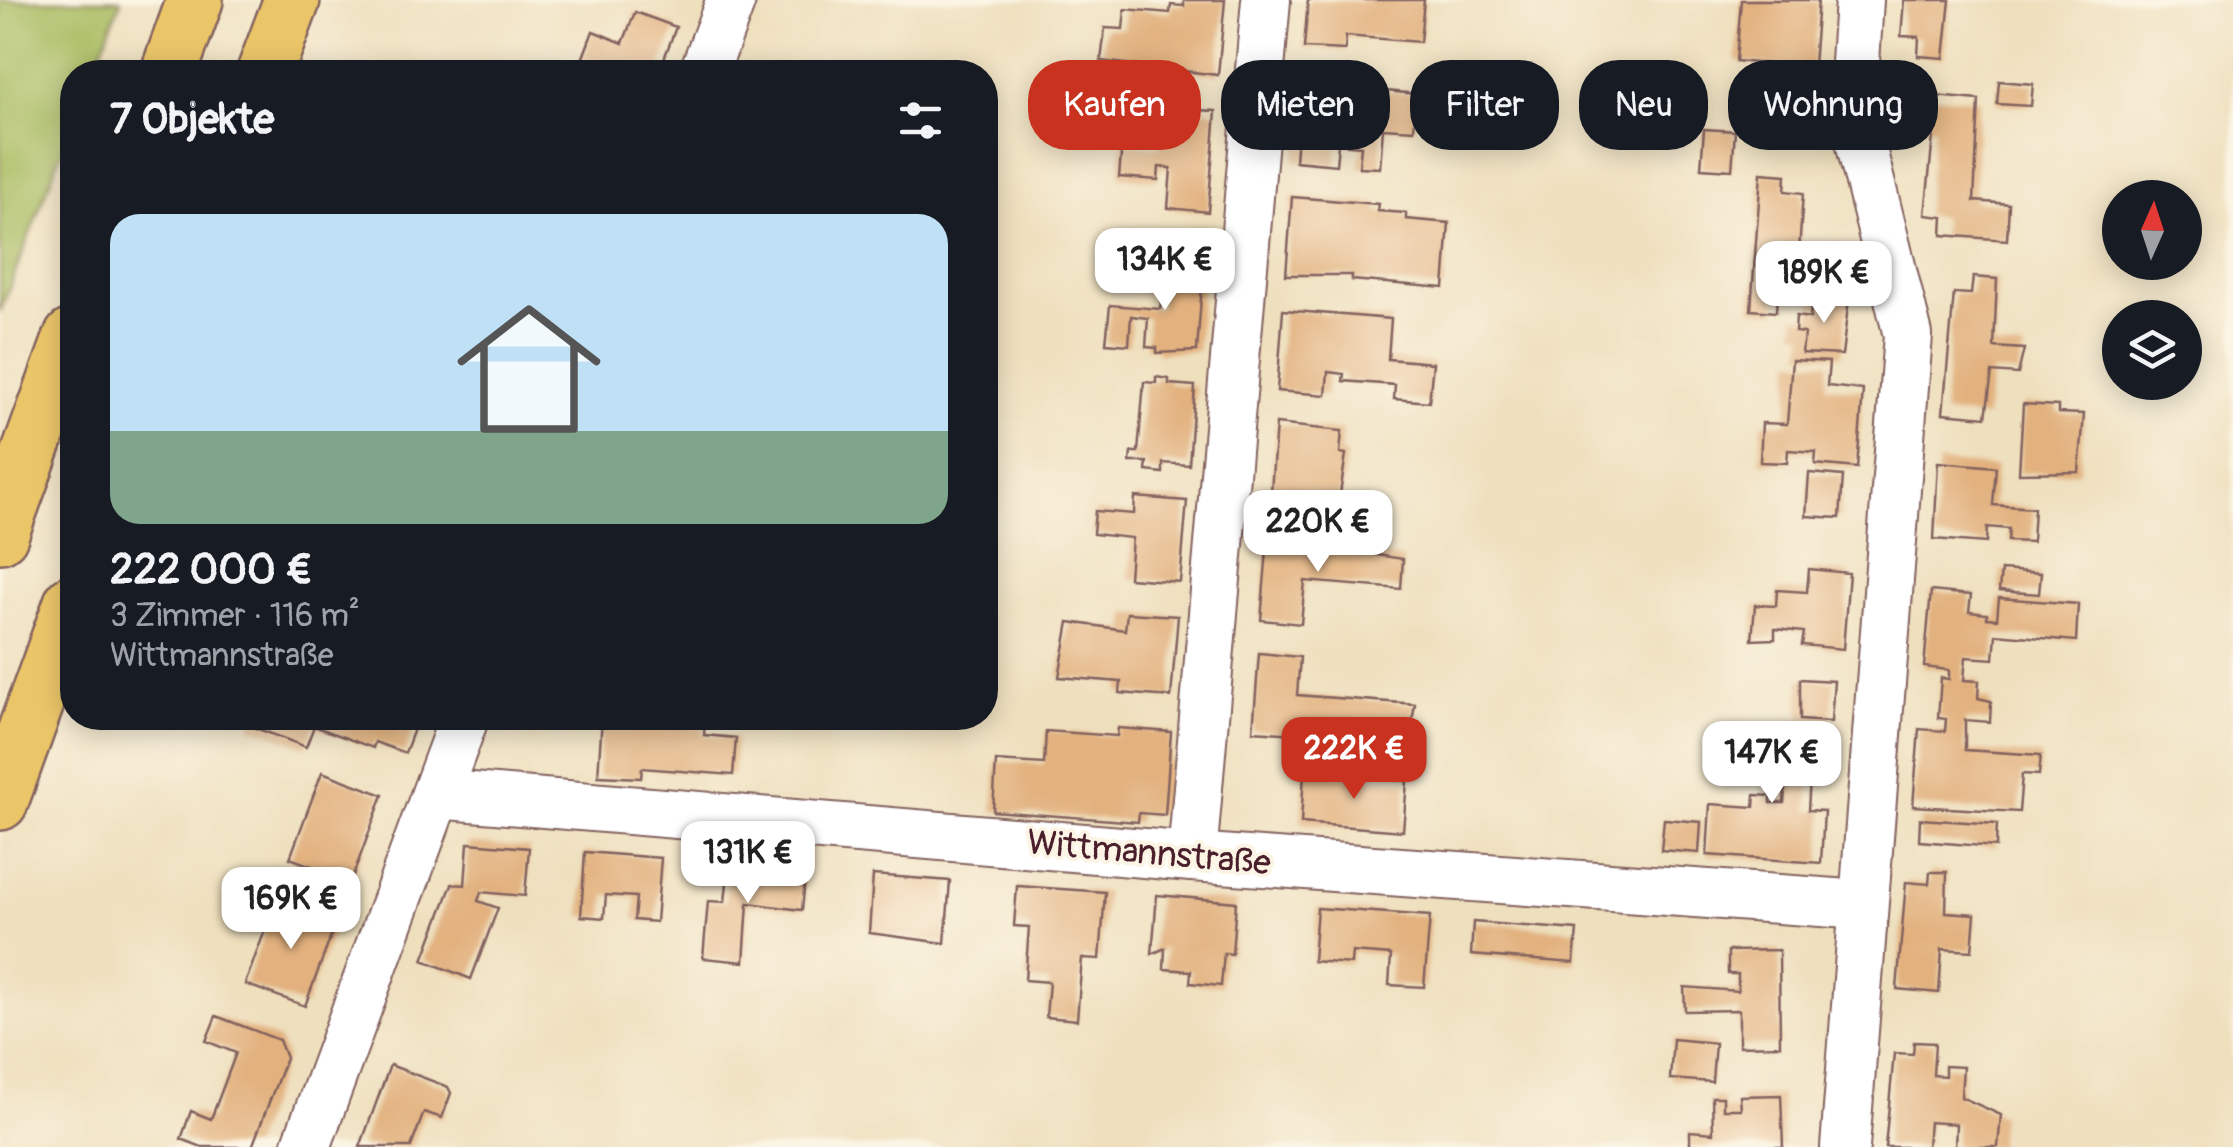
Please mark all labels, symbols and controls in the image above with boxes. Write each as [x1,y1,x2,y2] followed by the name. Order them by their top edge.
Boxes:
[1028,60,1201,150] chip: Kaufen
[1221,60,1390,150] chip: Mieten
[1410,60,1559,150] chip: Filter
[1579,60,1708,150] chip: Neu
[1728,60,1938,150] chip: Wohnung
[893,93,948,148] icon: filters
[110,94,274,146] text: 7 Objekte
[2102,180,2202,280] north arrow
[2102,180,2202,400] map controls
[1084,228,1246,313] pin: 134K €
[1117,240,1213,280] text: 134K €
[1743,241,1905,326] pin: 189K €
[1778,253,1870,293] text: 189K €
[439,279,619,459] icon: home
[2102,300,2202,400] button: layers
[1237,490,1399,575] pin: 220K €
[1266,502,1371,542] text: 220K €
[110,544,312,596] text: 222 000 €
[110,596,360,636] text: 3 Zimmer · 116 m²
[110,636,333,676] text: Wittmannstraße
[1273,717,1435,802] pin: 222K €
[1691,721,1853,806] pin: 147K €
[1303,729,1405,769] text: 222K €
[1724,733,1820,773] text: 147K €
[1025,820,1273,886] street label: Wittmannstraße
[667,821,829,906] pin: 131K €
[703,833,793,873] text: 131K €
[210,867,372,952] pin: 169K €
[244,879,338,919] text: 169K €

